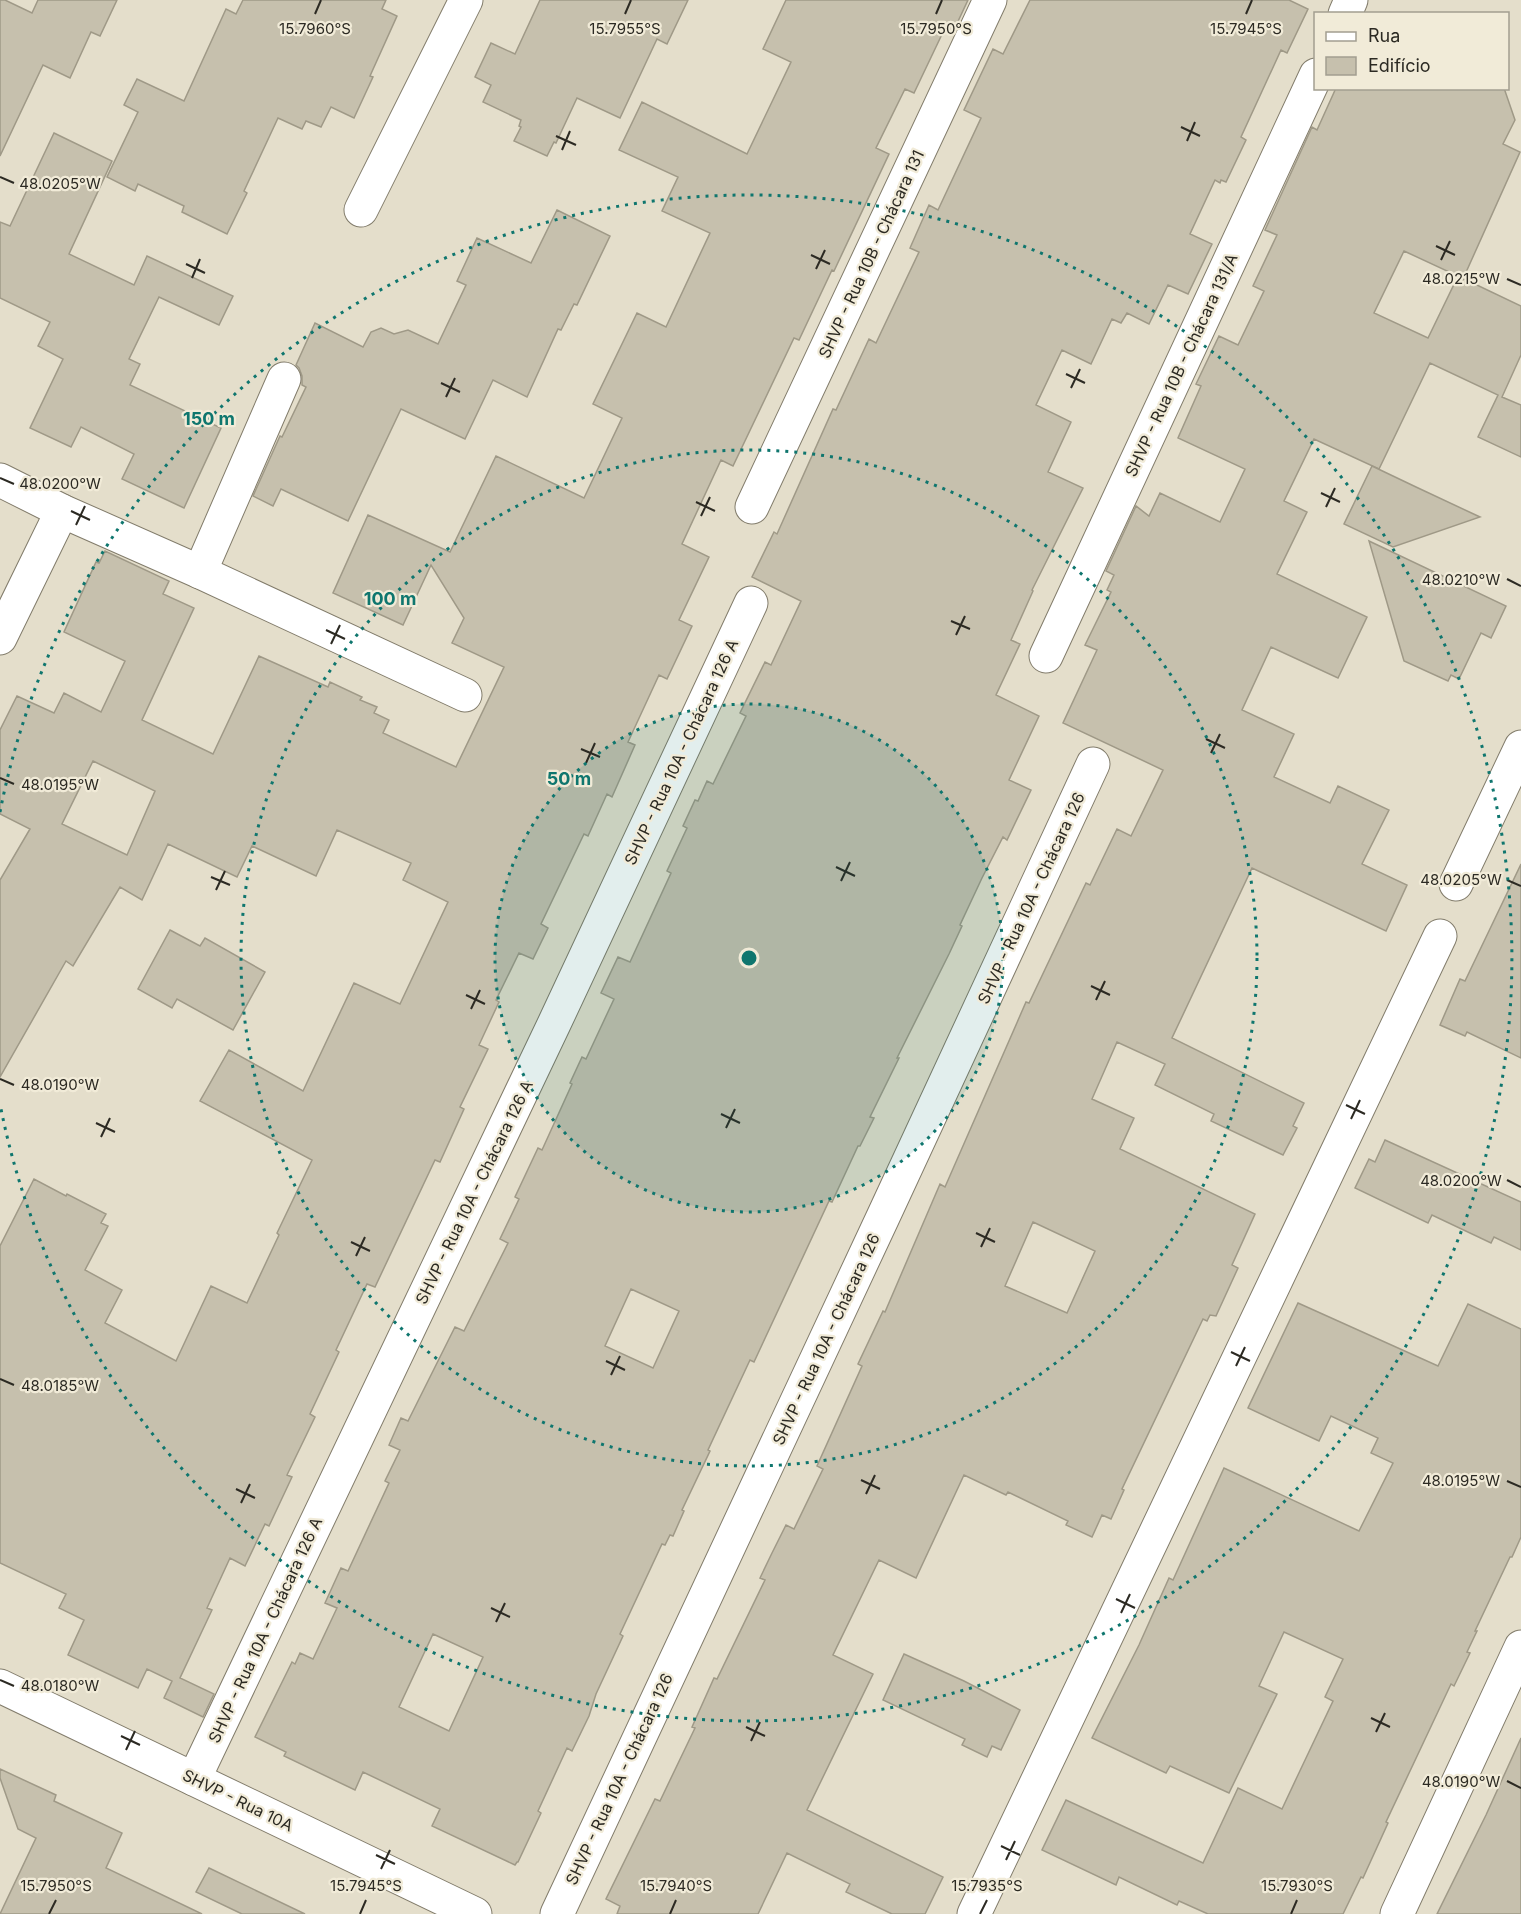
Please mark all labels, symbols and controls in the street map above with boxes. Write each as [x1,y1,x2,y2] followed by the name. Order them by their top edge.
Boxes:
[1314,12,1509,90] legend
[279,19,351,38] text: 15.7960°S
[589,19,661,38] text: 15.7955°S
[900,19,972,38] text: 15.7950°S
[1210,19,1282,38] text: 15.7945°S
[1368,25,1400,46] text: Rua
[1368,55,1431,76] text: Edifício
[814,147,928,361] street label: SHVP - Rua 10B - Chácara 131
[19,174,101,193] text: 48.0205°W
[1120,250,1242,480] street label: SHVP - Rua 10B - Chácara 131/A
[1422,269,1500,288] text: 48.0215°W
[183,408,235,429] text: 150 m
[19,474,101,493] text: 48.0200°W
[1422,570,1500,589] text: 48.0210°W
[364,588,416,609] text: 100 m
[620,636,742,868] street label: SHVP - Rua 10A - Chácara 126 A
[547,768,591,789] text: 50 m
[21,775,99,794] text: 48.0195°W
[973,789,1089,1007] street label: SHVP - Rua 10A - Chácara 126
[1420,870,1502,889] text: 48.0205°W
[739,948,759,968] centre of rings
[21,1075,99,1094] text: 48.0190°W
[411,1077,537,1307] street label: SHVP - Rua 10A - Chácara 126 A
[1420,1171,1502,1190] text: 48.0200°W
[768,1230,884,1448] street label: SHVP - Rua 10A - Chácara 126
[21,1376,99,1395] text: 48.0185°W
[1422,1471,1500,1490] text: 48.0195°W
[204,1514,326,1746] street label: SHVP - Rua 10A - Chácara 126 A
[561,1670,677,1888] street label: SHVP - Rua 10A - Chácara 126
[21,1676,99,1695] text: 48.0180°W
[179,1765,297,1835] street label: SHVP - Rua 10A
[1422,1772,1500,1791] text: 48.0190°W
[20,1876,92,1895] text: 15.7950°S
[330,1876,402,1895] text: 15.7945°S
[640,1876,712,1895] text: 15.7940°S
[951,1876,1023,1895] text: 15.7935°S
[1261,1876,1333,1895] text: 15.7930°S

